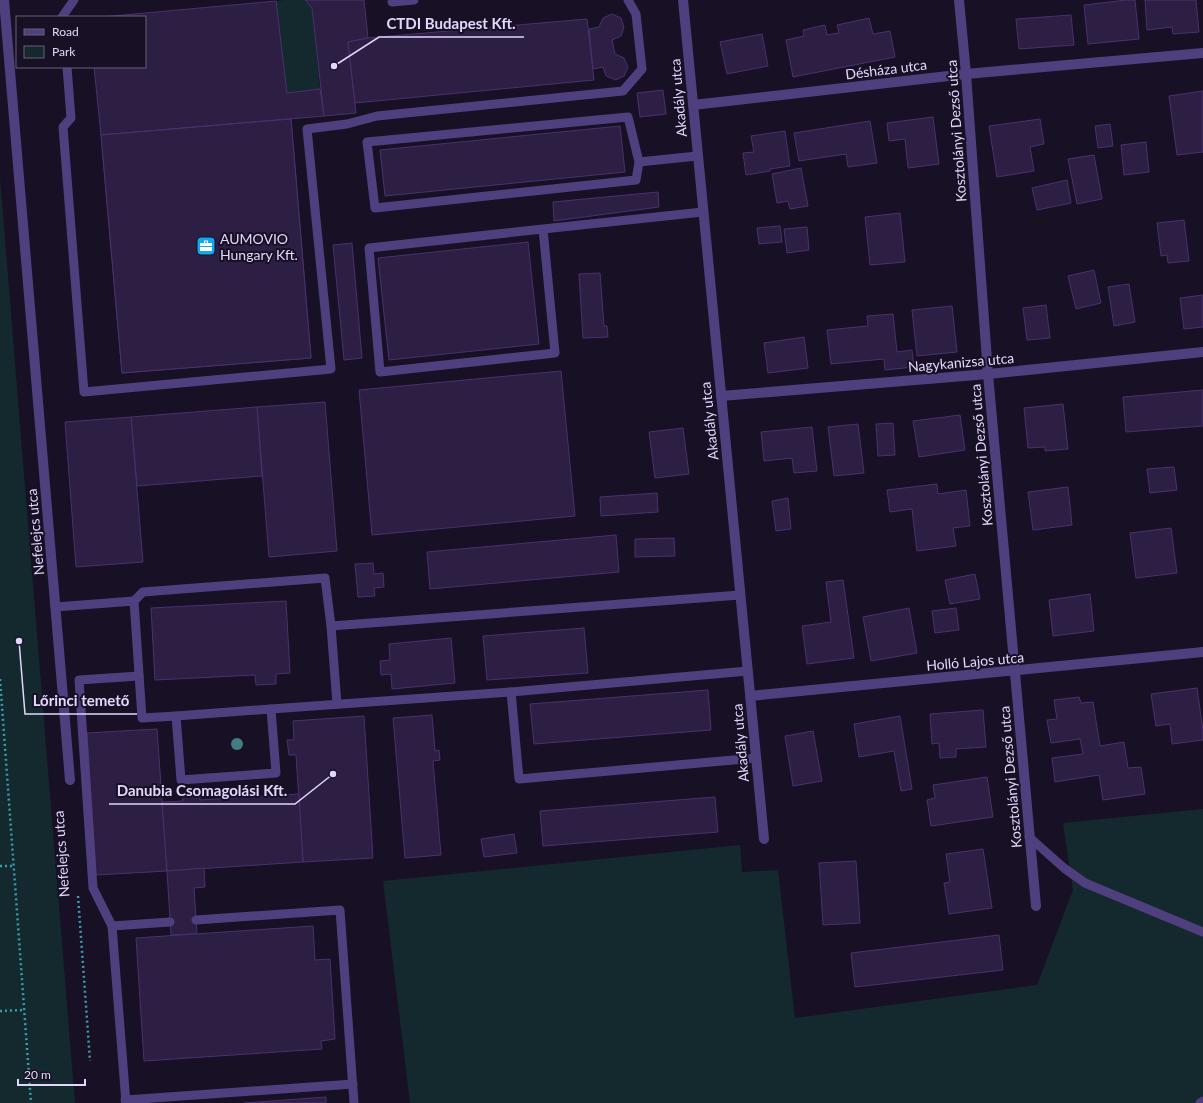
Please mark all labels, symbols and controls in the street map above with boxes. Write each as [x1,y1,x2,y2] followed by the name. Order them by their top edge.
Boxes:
[379,10,524,37] callout: CTDI Budapest Kft.
[386,14,516,32] text: CTDI Budapest Kft.
[16,16,146,68] legend
[52,24,79,39] text: Road
[52,44,76,59] text: Park
[844,56,928,82] street label: Désháza utca
[666,58,690,138] street label: Akadály utca
[943,59,969,203] street label: Kosztolányi Dezső utca
[220,230,298,263] place label: AUMOVIO Hungary Kft.
[195,235,217,257] office icon: AUMOVIO Hungary Kft.
[907,349,1015,375] street label: Nagykanizsa utca
[696,381,722,461] street label: Akadály utca
[966,383,996,527] street label: Kosztolányi Dezső utca
[23,488,47,576] street label: Nefelejcs utca
[925,648,1025,674] street label: Holló Lajos utca
[25,687,137,714] callout: Lőrinci temető
[33,691,130,709] text: Lőrinci temető
[728,703,752,783] street label: Akadály utca
[995,705,1025,849] street label: Kosztolányi Dezső utca
[109,777,295,804] callout: Danubia Csomagolási Kft.
[117,781,287,799] text: Danubia Csomagolási Kft.
[49,810,73,898] street label: Nefelejcs utca
[18,1061,85,1087] scale bar
[24,1067,51,1082] text: 20 m

